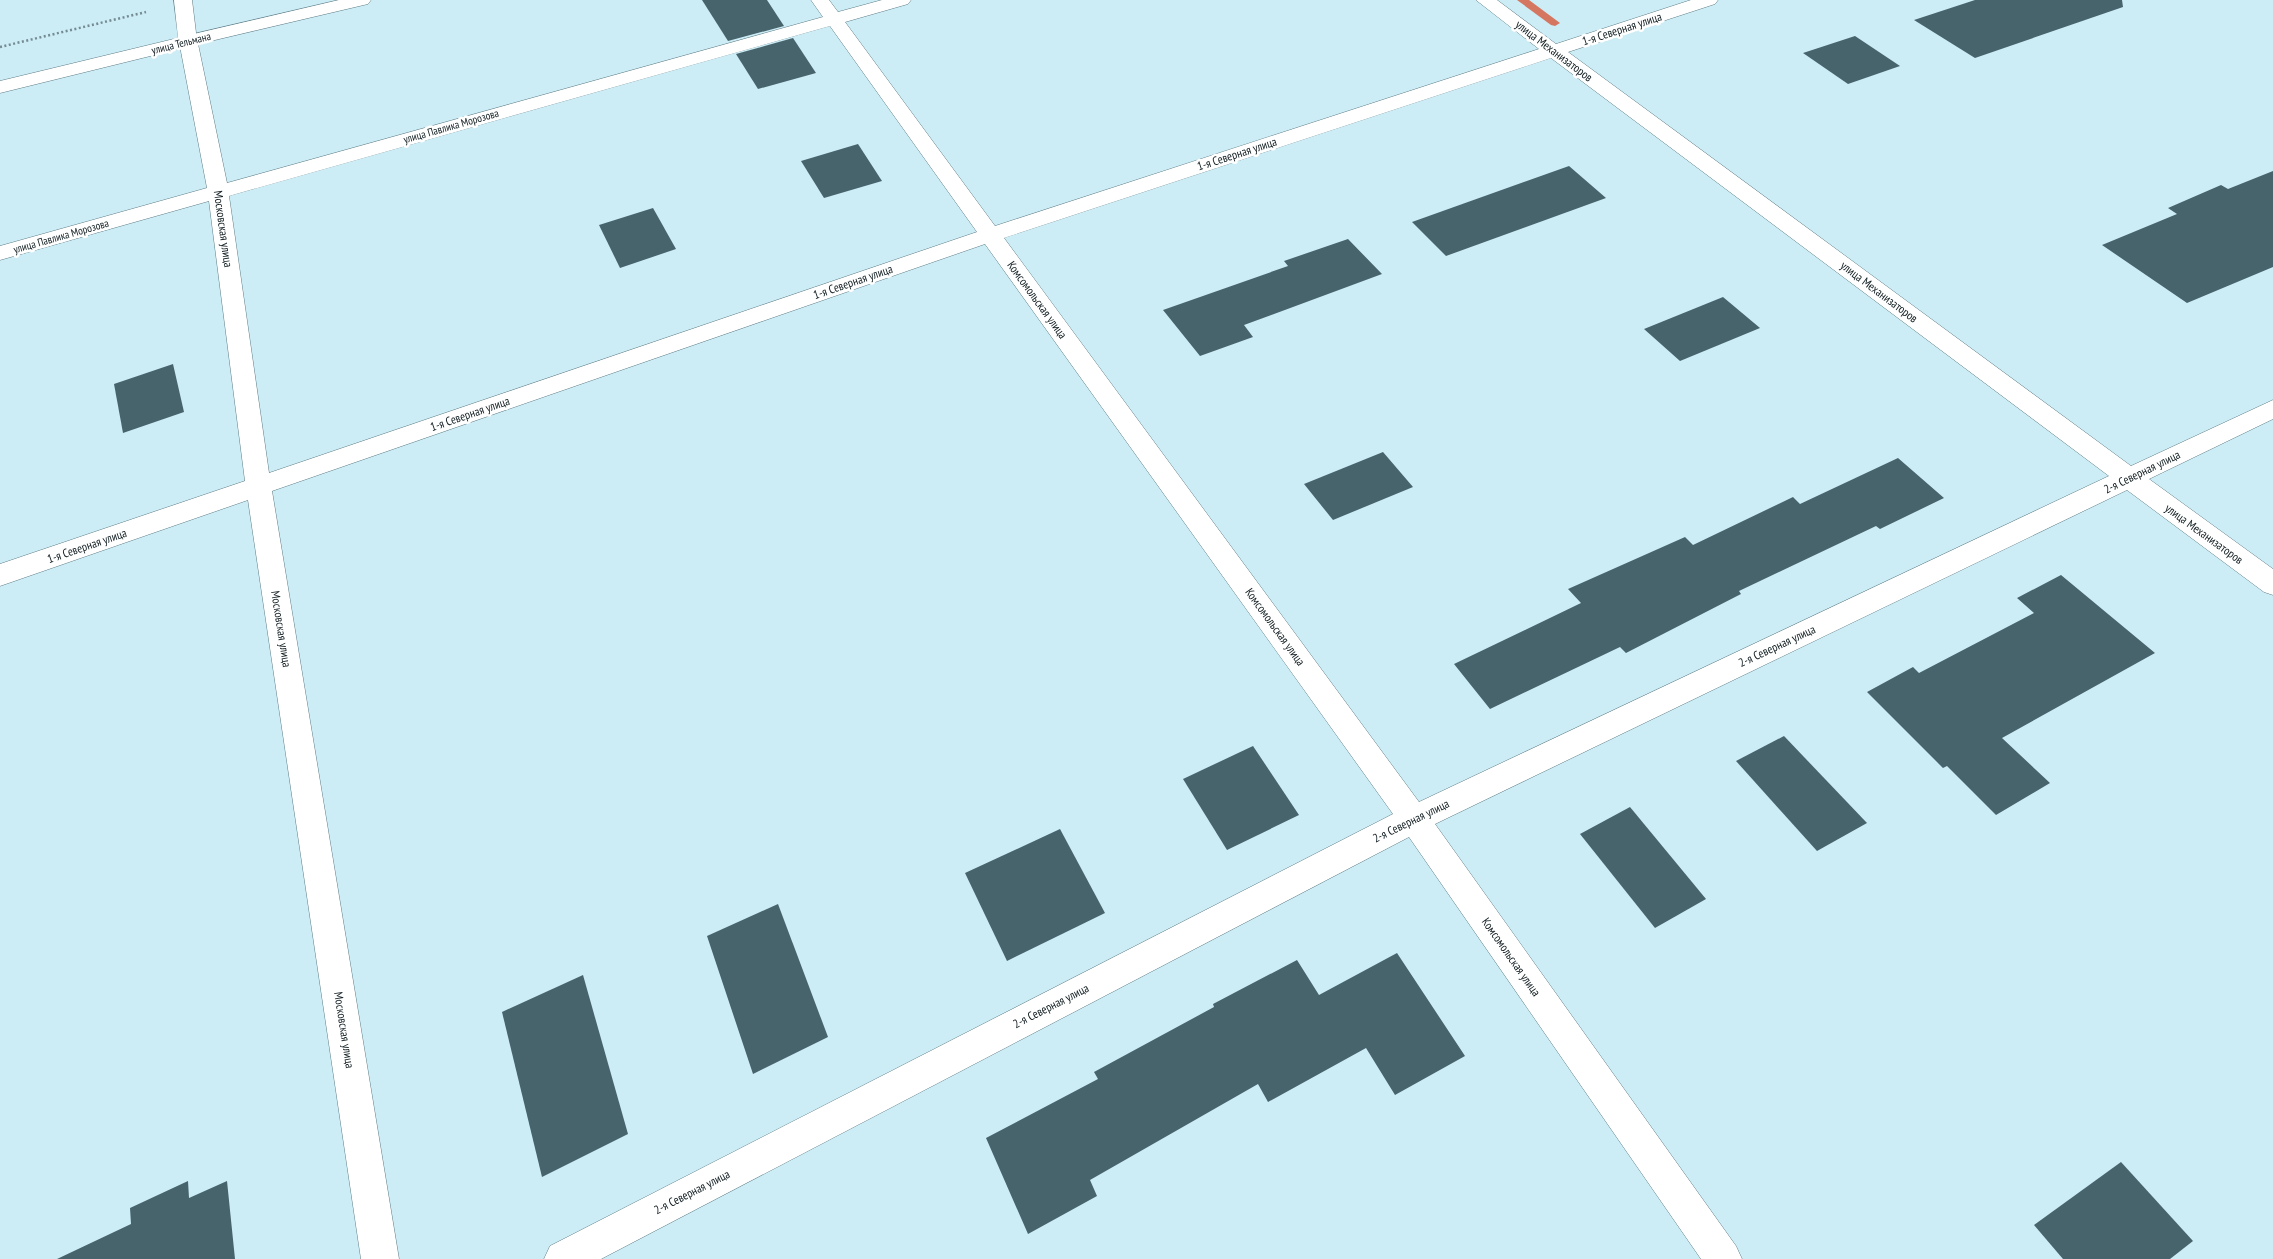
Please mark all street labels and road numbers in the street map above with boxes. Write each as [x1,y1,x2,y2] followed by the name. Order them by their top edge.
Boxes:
[1580,9,1664,48] street label: 1-я Северная улица
[1513,17,1596,85] street label: улица Механизаторов
[150,29,212,57] street label: улица Тельмана
[402,106,500,146] street label: улица Павлика Морозова
[1195,134,1279,173] street label: 1-я Северная улица
[211,190,236,268] street label: Московская улица
[12,216,110,256] street label: улица Павлика Морозова
[1004,258,1071,342] street label: Комсомольская улица
[1838,258,1921,326] street label: улица Механизаторов
[811,261,895,302] street label: 1-я Северная улица
[428,393,512,434] street label: 1-я Северная улица
[2101,447,2183,496] street label: 2-я Северная улица
[2162,500,2246,567] street label: улица Механизаторов
[45,525,129,566] street label: 1-я Северная улица
[1242,585,1309,669] street label: Комсомольская улица
[268,590,295,668] street label: Московская улица
[1736,621,1818,670] street label: 2-я Северная улица
[1370,796,1452,845] street label: 2-я Северная улица
[1479,915,1544,999] street label: Комсомольская улица
[1010,980,1091,1031] street label: 2-я Северная улица
[331,991,358,1069] street label: Московская улица
[651,1166,732,1217] street label: 2-я Северная улица

